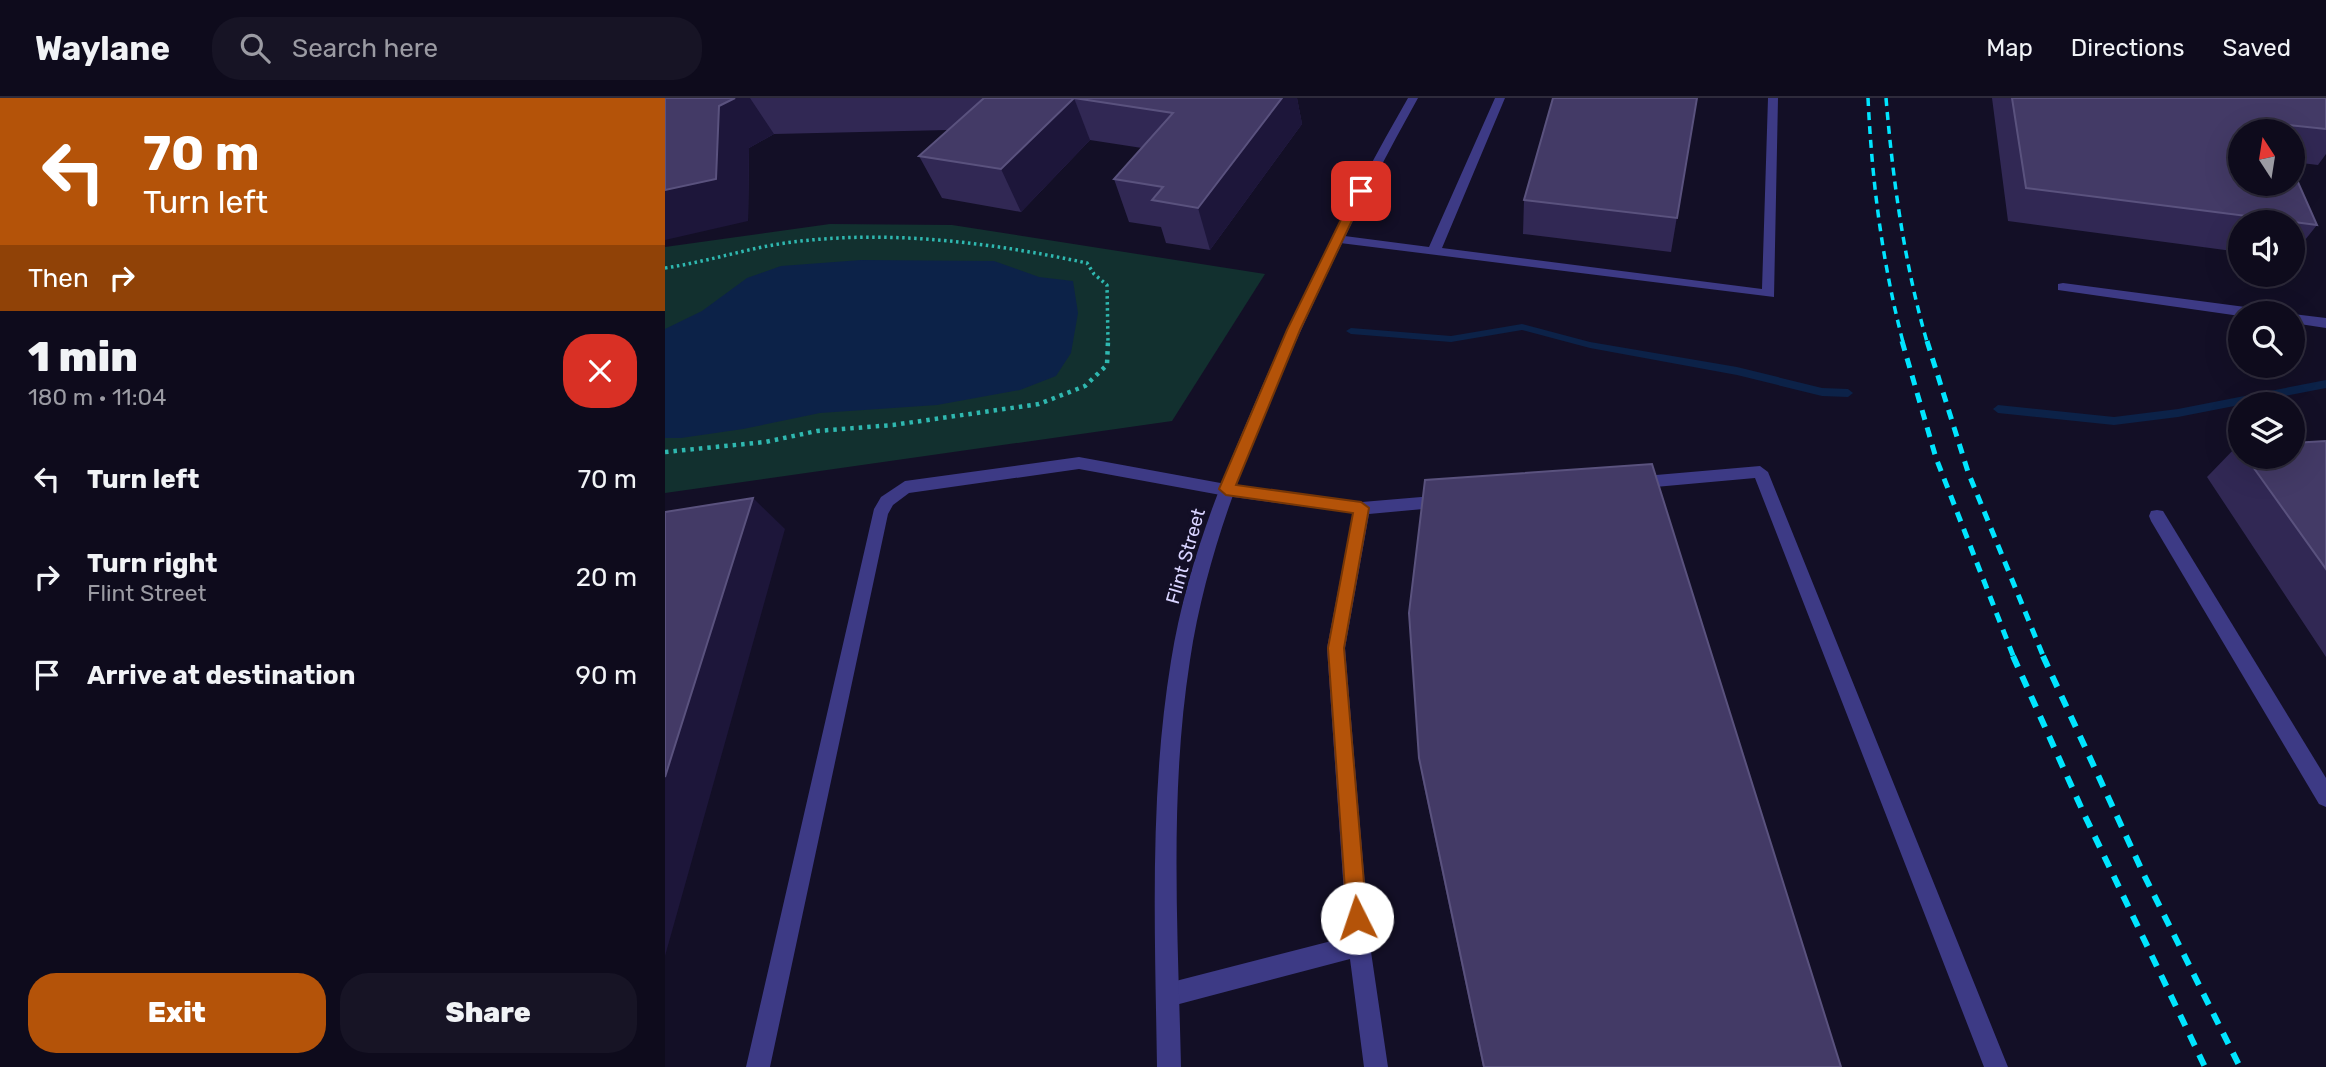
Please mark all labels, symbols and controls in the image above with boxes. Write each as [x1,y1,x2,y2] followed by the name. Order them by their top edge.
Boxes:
[212,17,702,80] search box
[35,29,170,68] text: Waylane
[236,29,274,67] icon: search
[292,33,438,64] text: Search here
[1986,34,2033,62] text: Map
[2071,34,2184,62] text: Directions
[2222,34,2291,62] text: Saved
[2228,119,2305,196] north arrow
[2228,119,2305,469] map controls
[143,124,260,182] text: 70 m
[28,126,119,217] icon: left
[1331,161,1391,221] pin
[1342,172,1380,210] icon: arrive
[143,183,268,221] text: Turn left
[2228,210,2305,287] button: sound
[103,259,141,297] icon: right
[28,263,89,294] text: Then
[2228,301,2305,378] button: search
[28,332,138,382] text: 1 min
[563,334,637,408] button: close
[28,383,166,411] text: 180 m · 11:04
[2228,392,2305,469] button: layers
[28,460,66,498] icon: left
[87,464,199,495] text: Turn left
[578,464,637,495] text: 70 m
[1161,505,1210,607] street label: Flint Street
[87,548,217,579] text: Turn right
[28,558,66,596] icon: right
[576,562,637,593] text: 20 m
[87,579,206,607] text: Flint Street
[28,656,66,694] icon: arrive
[87,660,355,691] text: Arrive at destination
[576,660,637,691] text: 90 m
[1320,881,1394,955] position arrow
[28,973,326,1053] button: Exit
[340,973,637,1053] button: Share

